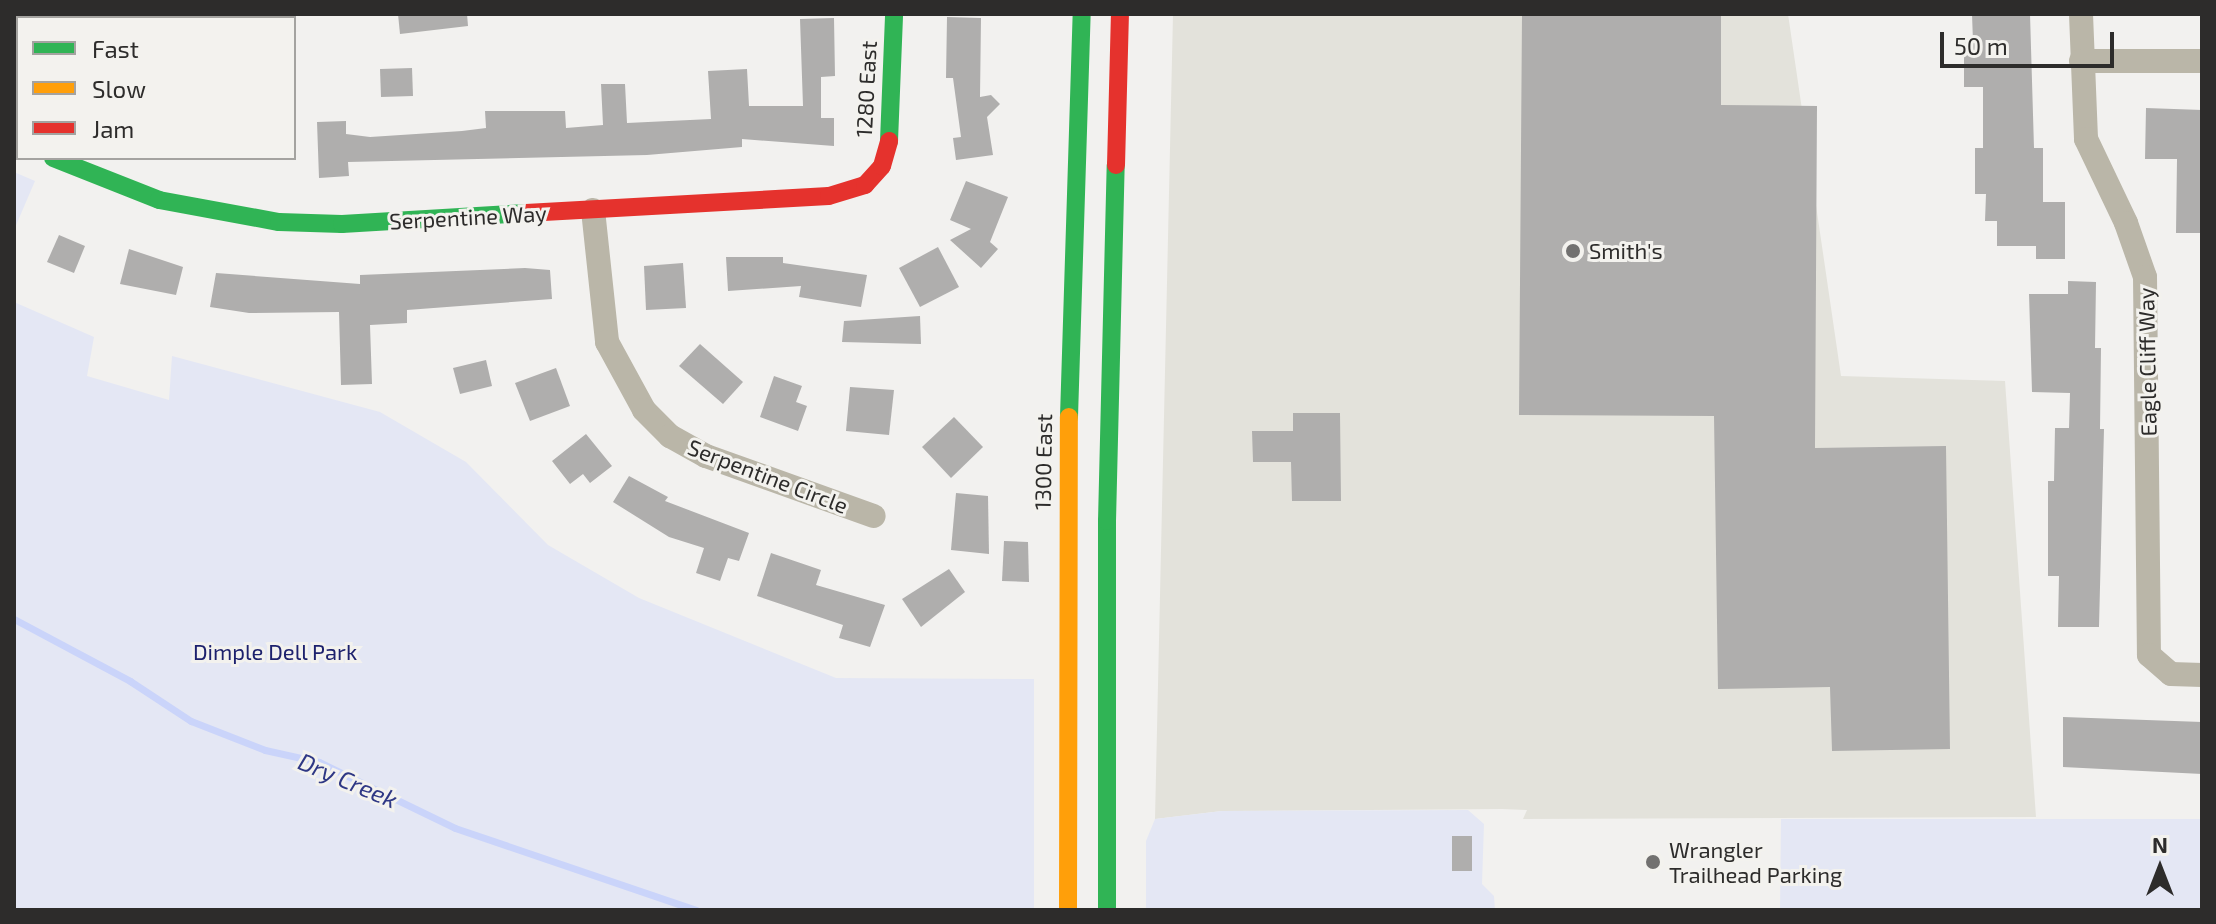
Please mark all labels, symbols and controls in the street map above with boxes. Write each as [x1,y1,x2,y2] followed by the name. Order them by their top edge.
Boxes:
[16,16,296,160] legend
[1944,16,2118,66] scale bar
[1954,31,2008,60] text: 50 m
[92,34,139,63] text: Fast
[850,40,882,138] street label: 1280 East
[92,74,146,103] text: Slow
[92,114,134,143] text: Jam
[388,200,548,234] street label: Serpentine Way
[1589,238,1663,264] place label: Smith's
[1564,242,1582,260] marker: Smith's
[2132,287,2162,437] street label: Eagle Cliff Way
[1029,414,1057,510] street label: 1300 East
[684,433,852,519] street label: Serpentine Circle
[193,639,357,665] park label: Dimple Dell Park
[294,746,402,814] water label: Dry Creek
[2120,828,2200,908] north arrow
[2152,831,2168,857] text: N
[1669,836,1842,888] place label: Wrangler Trailhead Parking
[1644,853,1662,871] marker: Wrangler Trailhead Parking

